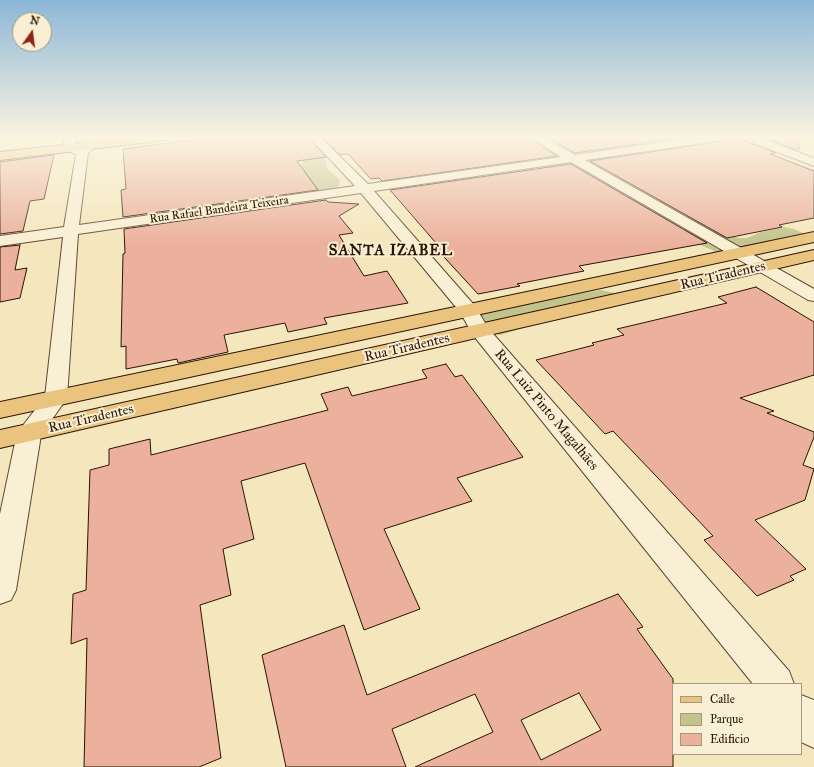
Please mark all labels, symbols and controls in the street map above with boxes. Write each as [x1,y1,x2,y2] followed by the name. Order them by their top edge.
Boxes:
[12,12,52,52] north arrow
[29,13,41,28] text: N
[148,193,290,227] street label: Rua Rafael Bandeira Teixeira
[329,242,453,260] district label: SANTA IZABEL
[679,258,767,294] street label: Rua Tiradentes
[363,330,451,366] street label: Rua Tiradentes
[490,346,602,474] street label: Rua Luiz Pinto Magalhães
[47,401,135,437] street label: Rua Tiradentes
[672,683,802,755] legend
[710,692,735,706] text: Calle
[710,712,743,726] text: Parque
[710,732,749,746] text: Edificio

